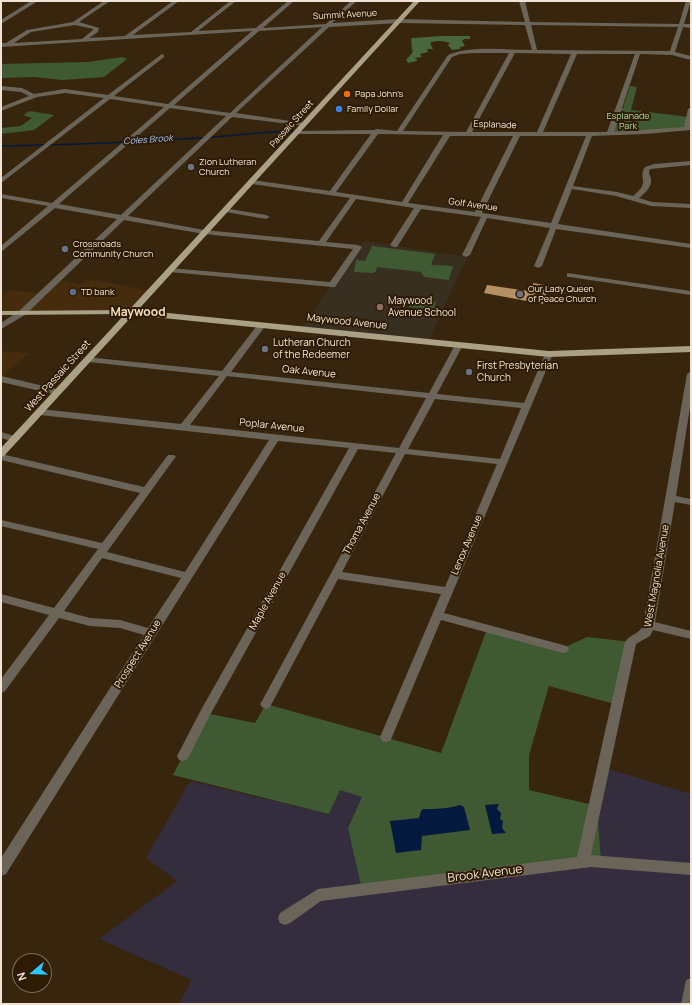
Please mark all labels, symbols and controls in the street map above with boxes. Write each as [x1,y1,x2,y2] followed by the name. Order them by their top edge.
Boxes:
[313,8,377,22] street label: Summit Avenue
[342,89,352,99] marker: Papa John's
[355,89,403,99] place label: Papa John's
[268,98,316,150] street label: Passaic Street
[334,104,344,114] marker: Family Dollar
[347,104,399,114] place label: Family Dollar
[606,111,650,132] park label: Esplanade Park
[473,119,517,131] street label: Esplanade
[123,133,173,147] water label: Coles Brook
[199,157,257,178] place label: Zion Lutheran Church
[186,162,196,172] marker: Zion Lutheran Church
[448,196,498,214] street label: Golf Avenue
[73,239,153,260] place label: Crossroads Community Church
[60,244,70,254] marker: Crossroads Community Church
[528,284,596,305] place label: Our Lady Queen of Peace Church
[68,287,78,297] marker: TD bank
[81,287,114,297] place label: TD bank
[515,289,525,299] marker: Our Lady Queen of Peace Church
[388,295,456,318] place label: Maywood Avenue School
[375,302,385,312] marker: Maywood Avenue School
[110,306,166,320] district label: Maywood
[306,312,388,332] street label: Maywood Avenue
[273,337,351,360] place label: Lutheran Church of the Redeemer
[23,338,93,414] street label: West Passaic Street
[260,344,270,354] marker: Lutheran Church of the Redeemer
[477,360,558,384] place label: First Presbyterian Church
[282,363,336,381] street label: Oak Avenue
[464,367,474,377] marker: First Presbyterian Church
[239,417,305,435] street label: Poplar Avenue
[341,491,383,557] street label: Thoma Avenue
[449,513,485,577] street label: Lenox Avenue
[642,524,672,628] street label: West Magnolia Avenue
[247,570,289,632] street label: Maple Avenue
[112,618,164,690] street label: Prospect Avenue
[447,862,523,886] street label: Brook Avenue
[12,953,52,993] north arrow
[13,971,30,983] text: N

